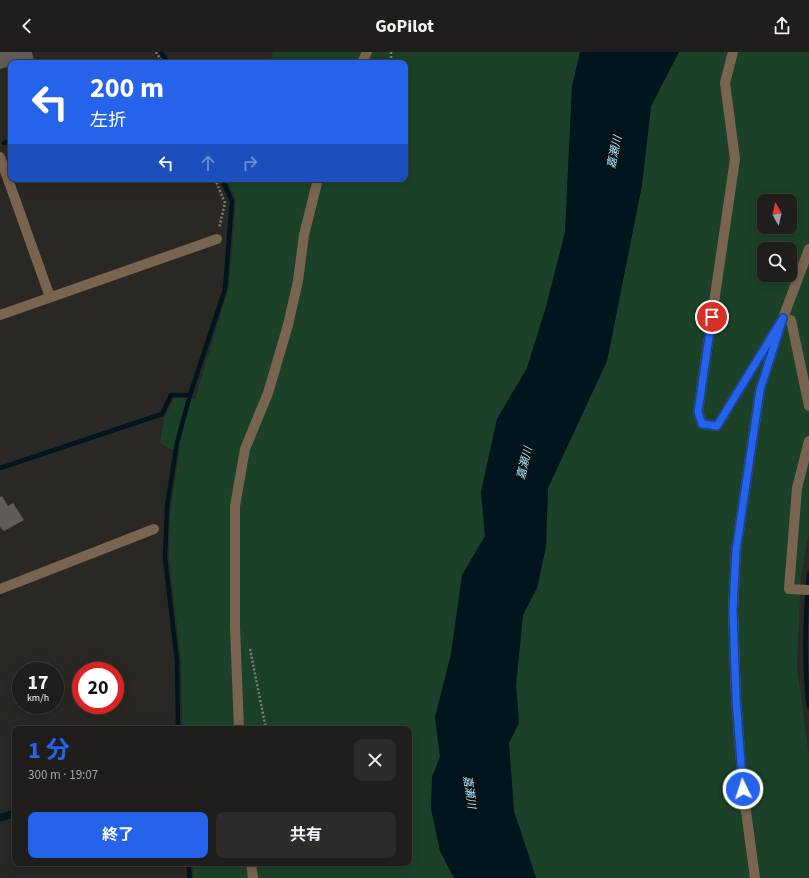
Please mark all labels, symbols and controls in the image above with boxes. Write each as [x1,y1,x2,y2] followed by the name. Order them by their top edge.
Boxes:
[375,14,434,39] text: GoPilot
[16,15,38,37] icon: back
[771,15,793,37] icon: share
[90,68,164,108] text: 200 m
[24,76,76,128] icon: left
[90,108,126,133] text: 左折
[604,133,625,170] water label: 嘉瀬川
[155,152,177,174] icon: left
[197,152,219,174] icon: ahead
[239,152,261,174] icon: right
[757,194,797,234] north arrow
[757,194,797,282] map controls
[757,242,797,282] button: search
[695,300,729,334] pin
[701,306,723,328] icon: arrive
[513,444,536,481] water label: 嘉瀬川
[72,662,124,714] speed limit sign: 20
[27,669,49,697] text: 17
[27,691,49,705] text: km/h
[28,733,69,768] text: 1 分
[354,739,396,781] button: close
[28,766,98,784] text: 300 m · 19:07
[722,768,764,810] position arrow
[460,775,479,810] water label: 嘉瀬川
[28,812,208,858] button: 終了
[216,812,396,858] button: 共有

